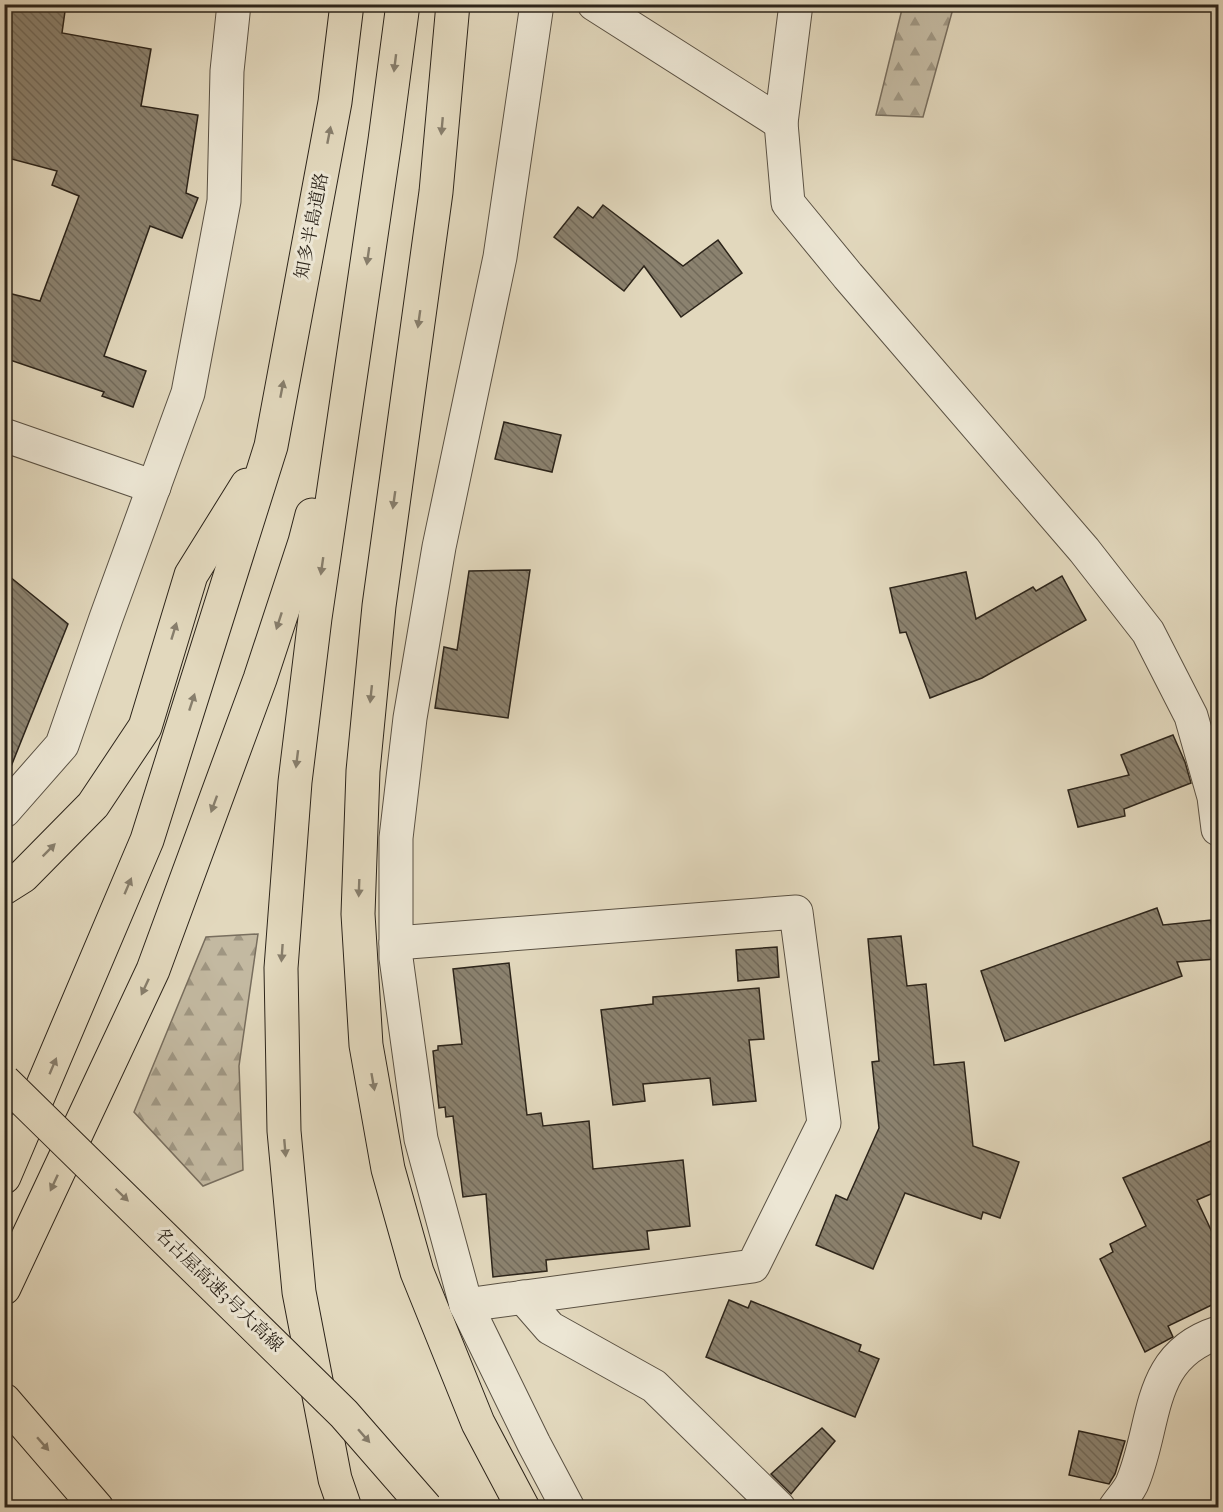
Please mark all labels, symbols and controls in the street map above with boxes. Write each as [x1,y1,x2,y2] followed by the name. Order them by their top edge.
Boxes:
[391,53,400,72] one-way arrow
[437,116,447,135] one-way arrow
[325,125,334,144] one-way arrow
[291,171,333,281] street label: 知多半島道路
[363,246,372,265] one-way arrow
[414,310,424,329] one-way arrow
[278,379,287,398] one-way arrow
[390,491,399,510] one-way arrow
[318,556,327,575] one-way arrow
[274,612,284,630] one-way arrow
[170,622,179,640] one-way arrow
[366,684,376,703] one-way arrow
[187,693,197,711] one-way arrow
[293,749,302,768] one-way arrow
[208,795,218,813] one-way arrow
[41,844,55,858] one-way arrow
[123,876,133,894] one-way arrow
[355,879,364,898] one-way arrow
[277,944,286,963] one-way arrow
[140,978,149,995] one-way arrow
[48,1057,57,1074] one-way arrow
[368,1073,377,1092] one-way arrow
[280,1139,290,1158] one-way arrow
[49,1174,58,1191] one-way arrow
[114,1187,128,1201] one-way arrow
[151,1224,287,1356] street label: 名古屋高速3号大高線
[357,1428,370,1443] one-way arrow
[36,1437,49,1452] one-way arrow

